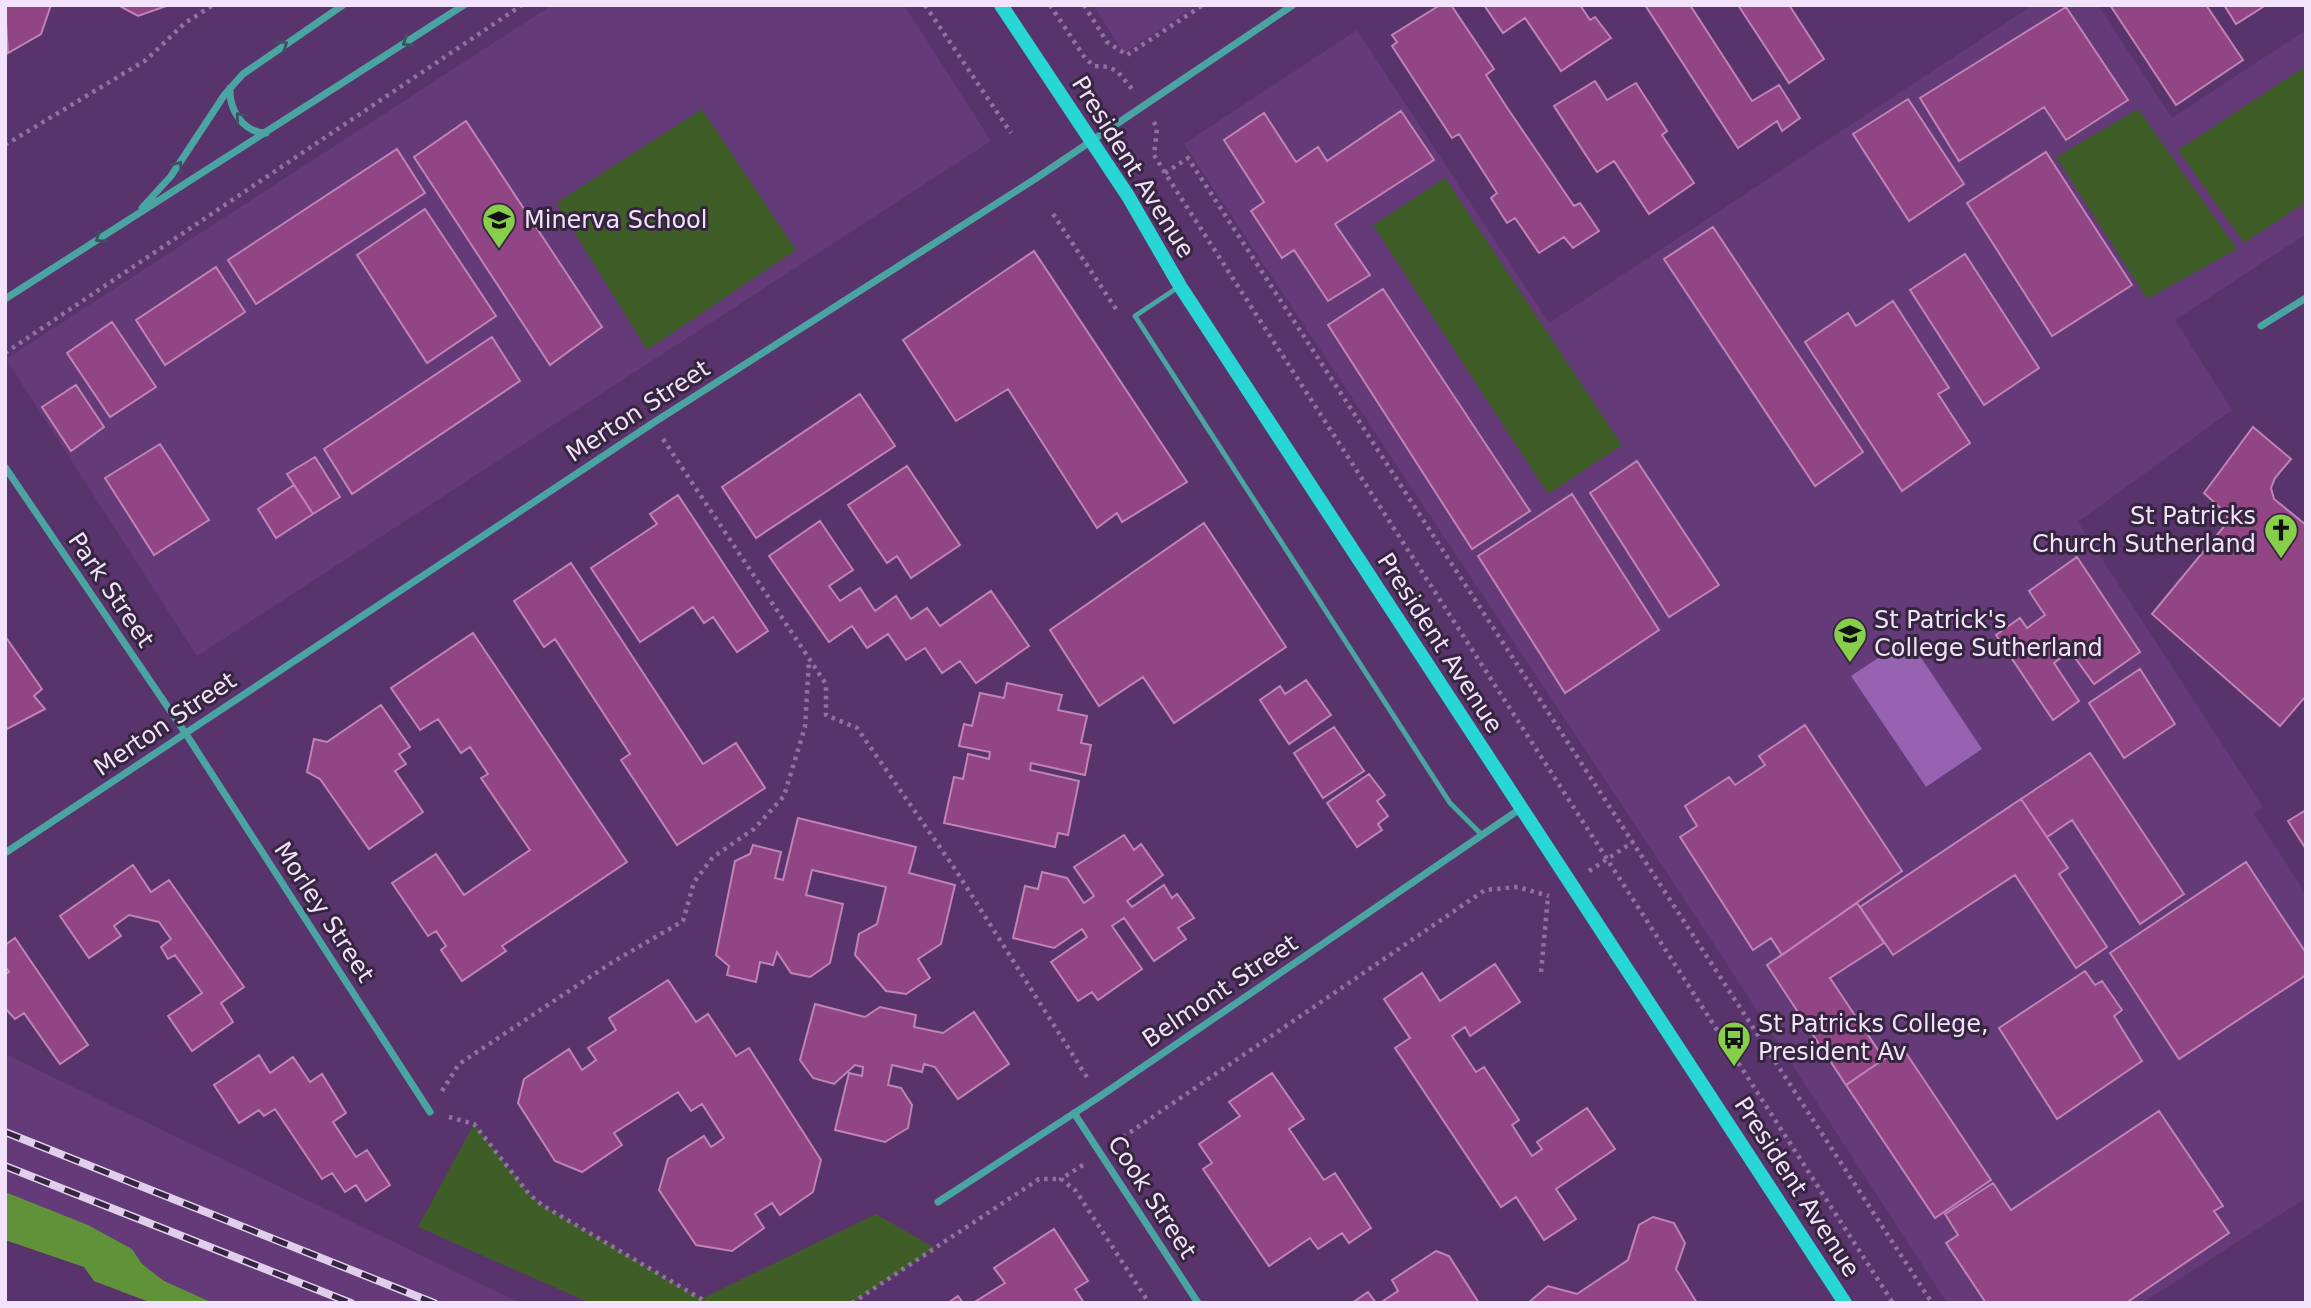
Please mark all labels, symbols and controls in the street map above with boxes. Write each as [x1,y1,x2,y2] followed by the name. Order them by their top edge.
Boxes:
[401,34,414,47] one-way arrow
[275,40,288,53] one-way arrow
[1066,71,1200,263] street label: President Avenue
[236,112,248,125] one-way arrow
[170,161,183,174] one-way arrow
[480,201,518,250] school or university icon: Minerva School
[524,206,707,234] place label: Minerva School
[94,230,107,243] one-way arrow
[561,354,715,468] street label: Merton Street
[2032,502,2256,558] place label: St Patricks Church Sutherland
[2262,511,2300,560] church icon: St Patricks Church Sutherland
[62,527,160,653] street label: Park Street
[1371,548,1509,738] street label: President Avenue
[1874,606,2103,662] place label: St Patrick's College Sutherland
[1831,615,1869,664] school or university icon: St Patrick's College Sutherland
[89,666,241,782] street label: Merton Street
[268,837,380,987] street label: Morley Street
[1137,929,1303,1053] street label: Belmont Street
[1758,1010,1989,1066] place label: St Patricks College, President Av
[1715,1019,1753,1068] bus stop icon: St Patricks College, President Av
[1728,1092,1866,1282] street label: President Avenue
[1102,1130,1202,1264] street label: Cook Street

